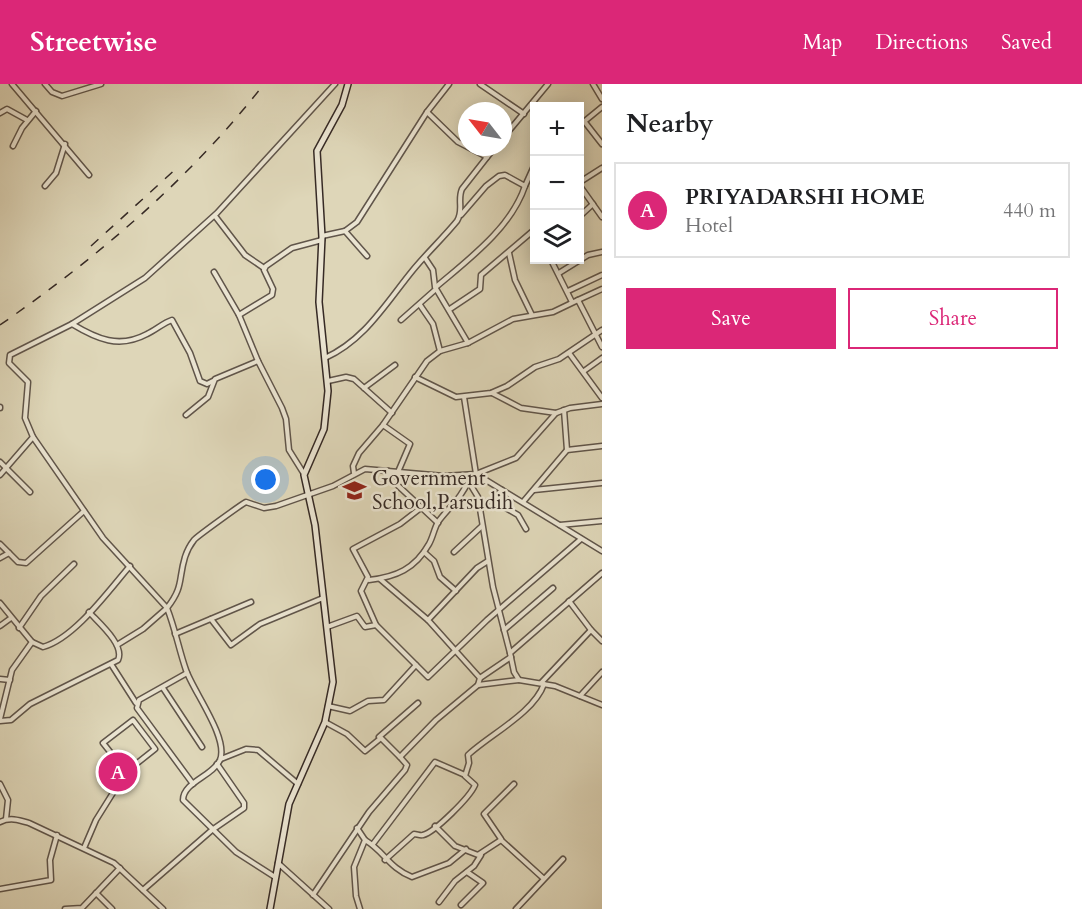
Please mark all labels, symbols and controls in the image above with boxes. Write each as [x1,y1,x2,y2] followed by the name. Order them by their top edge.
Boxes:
[30,23,158,61] text: Streetwise
[802,28,842,57] text: Map
[875,28,968,57] text: Directions
[1001,28,1052,57] text: Saved
[458,102,512,156] north arrow
[530,102,584,264] map controls
[530,102,584,156] button: +
[626,106,714,141] text: Nearby
[530,156,584,210] button: −
[685,182,925,212] text: PRIYADARSHI HOME
[640,197,655,224] text: A
[1003,197,1056,224] text: 440 m
[530,210,584,264] button: layers
[685,212,733,239] text: Hotel
[626,288,836,349] button: Save
[848,288,1058,349] button: Share
[372,464,514,517] place label: Government School,Parsudih
[251,465,280,494] your location
[341,477,367,503] school or university icon: Government School,Parsudih
[98,750,138,794] pin: A

